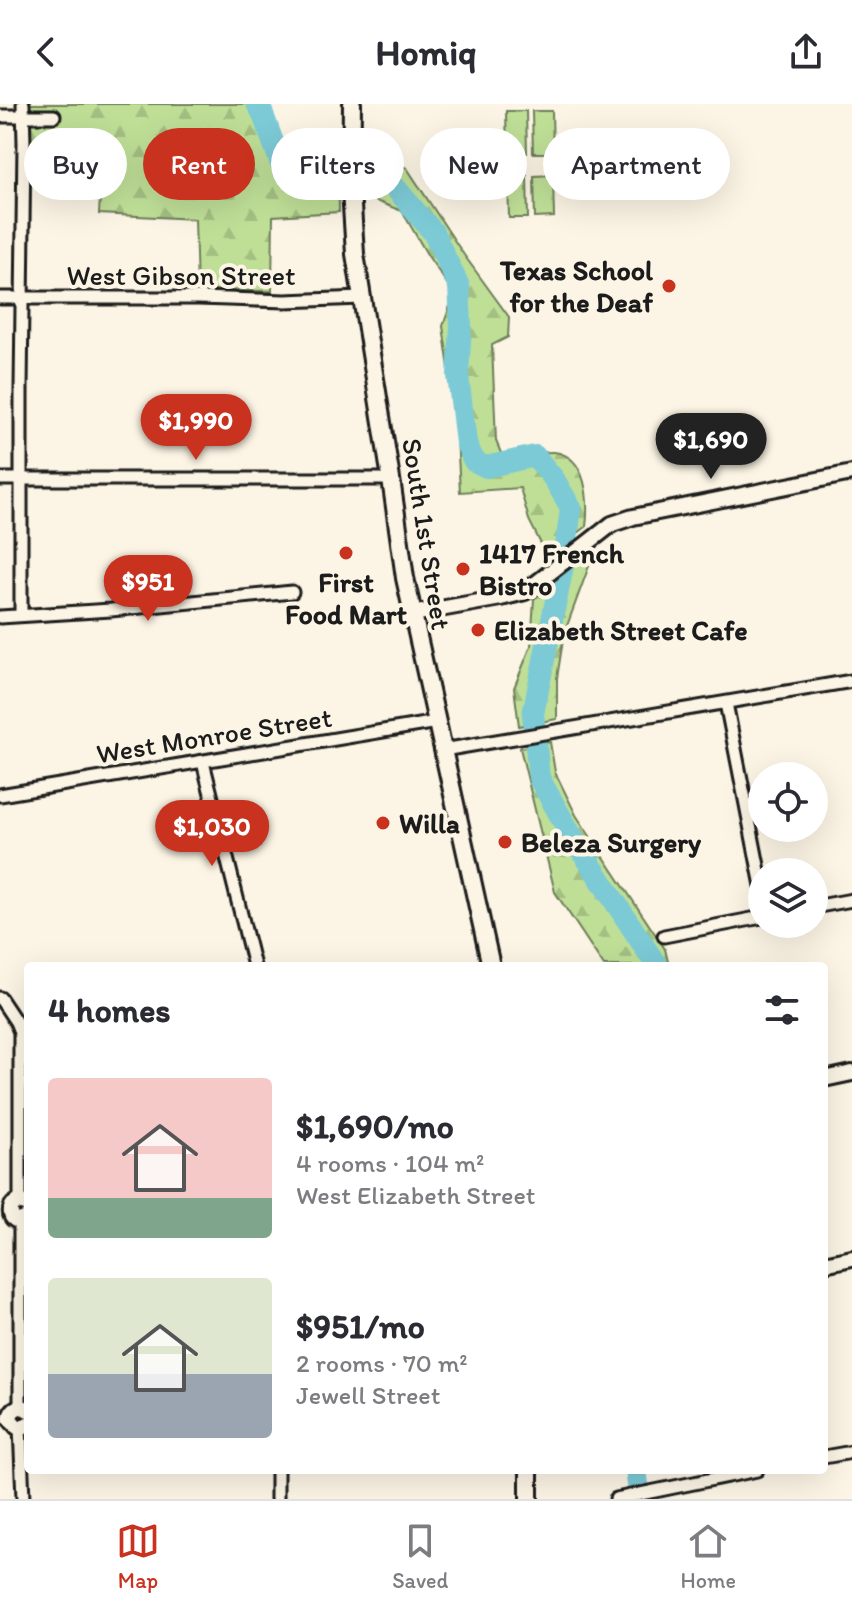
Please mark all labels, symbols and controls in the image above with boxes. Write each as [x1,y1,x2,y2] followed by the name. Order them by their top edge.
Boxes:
[24,30,68,74] icon: back
[784,30,828,74] icon: share
[375,31,477,74] text: Homiq
[24,128,127,200] chip: Buy
[143,128,255,200] chip: Rent
[271,128,404,200] chip: Filters
[420,128,527,200] chip: New
[543,128,730,200] chip: Apartment
[499,253,653,319] place label: Texas School for the Deaf
[66,258,296,292] street label: West Gibson Street
[660,277,678,295] marker: Texas School for the Deaf
[131,394,261,462] pin: $1,990
[159,404,233,436] text: $1,990
[646,413,776,481] pin: $1,690
[674,423,748,455] text: $1,690
[395,436,459,632] street label: South 1st Street
[479,536,625,602] place label: 1417 French Bistro
[337,544,355,562] marker: First Food Mart
[101,555,195,623] pin: $951
[454,560,472,578] marker: 1417 French Bistro
[122,565,174,597] text: $951
[285,565,407,631] place label: First Food Mart
[494,613,748,647] place label: Elizabeth Street Cafe
[469,621,487,639] marker: Elizabeth Street Cafe
[94,700,334,770] street label: West Monroe Street
[748,762,828,938] map controls
[748,762,828,842] button: locate
[147,800,277,868] pin: $1,030
[399,806,460,840] place label: Willa
[173,810,251,842] text: $1,030
[374,814,392,832] marker: Willa
[521,825,702,859] place label: Beleza Surgery
[496,833,514,851] marker: Beleza Surgery
[748,858,828,938] button: layers
[760,988,804,1032] icon: filters
[48,990,171,1031] text: 4 homes
[296,1106,454,1147] text: $1,690/mo
[112,1110,208,1206] icon: home
[296,1147,484,1179] text: 4 rooms · 104 m²
[296,1179,536,1211] text: West Elizabeth Street
[296,1306,425,1347] text: $951/mo
[112,1310,208,1406] icon: home
[296,1347,468,1379] text: 2 rooms · 70 m²
[296,1379,440,1411] text: Jewell Street
[116,1519,160,1594] tab: Map
[392,1519,448,1594] tab: Saved
[680,1519,736,1594] tab: Home

